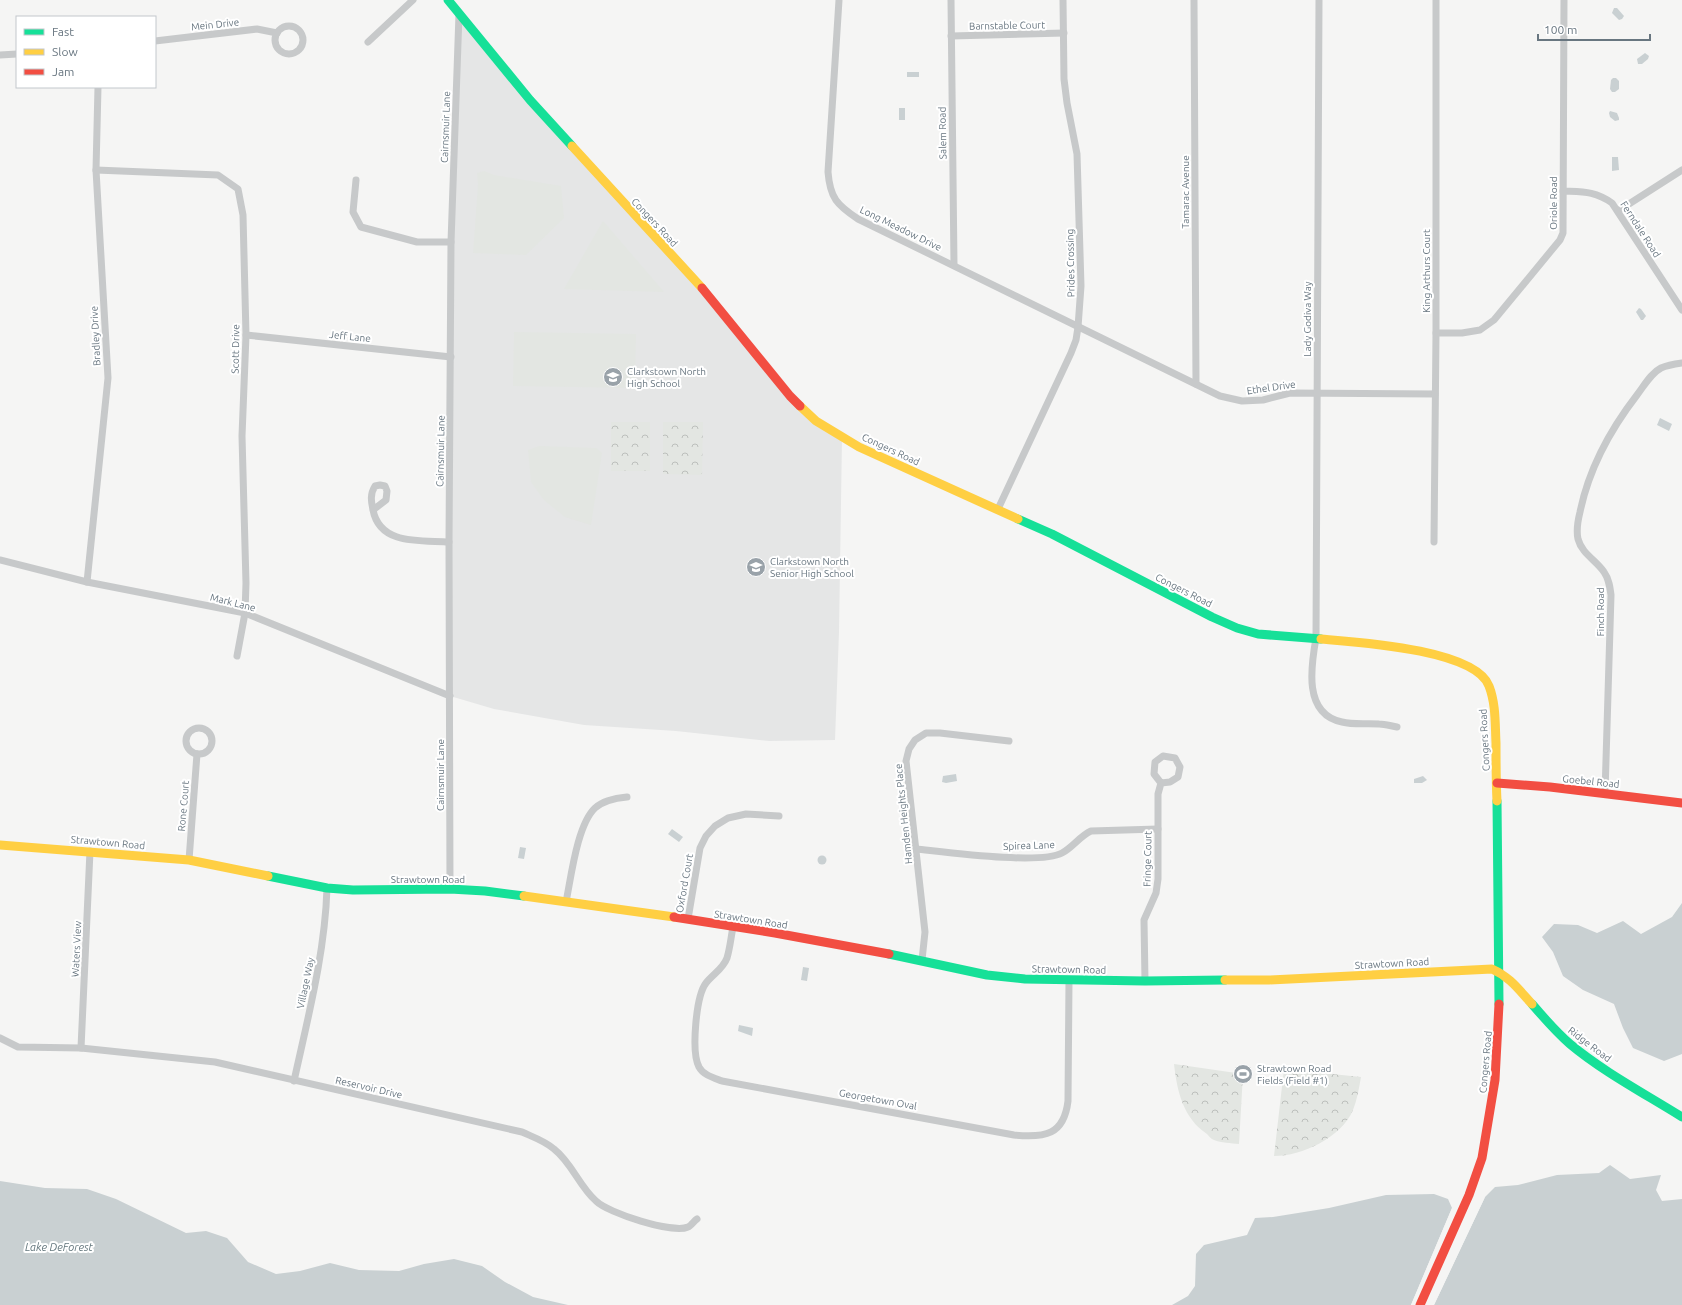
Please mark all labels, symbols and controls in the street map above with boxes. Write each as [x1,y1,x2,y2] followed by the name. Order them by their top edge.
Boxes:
[16,16,156,88] legend
[1538,16,1650,42] scale bar
[190,17,240,32] street label: Mein Drive
[969,19,1045,32] street label: Barnstable Court
[1544,23,1577,36] text: 100 m
[52,25,74,38] text: Fast
[52,45,78,58] text: Slow
[52,65,74,78] text: Jam
[439,91,452,163] street label: Cairnsmuir Lane
[937,106,948,159] street label: Salem Road
[1180,155,1191,229] street label: Tamarac Avenue
[1548,176,1559,230] street label: Oriole Road
[629,196,680,249] street label: Congers Road
[1618,199,1663,260] street label: Ferndale Road
[858,204,943,253] street label: Long Meadow Drive
[1064,229,1077,297] street label: Prides Crossing
[1421,229,1432,313] street label: King Arthurs Court
[1302,281,1313,357] street label: Lady Godiva Way
[88,306,103,366] street label: Bradley Drive
[230,324,241,374] street label: Scott Drive
[329,329,371,344] street label: Jeff Lane
[602,366,624,388] school or university icon: Clarkstown North High School
[627,366,706,389] place label: Clarkstown North High School
[1246,379,1296,396] street label: Ethel Drive
[434,415,447,487] street label: Cairnsmuir Lane
[860,431,922,468] street label: Congers Road
[745,556,767,578] school or university icon: Clarkstown North Senior High School
[770,556,854,579] place label: Clarkstown North Senior High School
[1153,571,1214,610] street label: Congers Road
[1595,587,1606,637] street label: Finch Road
[209,592,257,613] street label: Mark Lane
[1477,708,1492,771] street label: Congers Road
[435,739,446,811] street label: Cairnsmuir Lane
[893,763,914,865] street label: Hamden Heights Place
[1562,773,1620,790] street label: Goebel Road
[176,780,191,832] street label: Rone Court
[1142,831,1153,887] street label: Fringe Court
[70,834,146,851] street label: Strawtown Road
[1003,839,1055,852] street label: Spirea Lane
[674,853,695,913] street label: Oxford Court
[391,874,465,885] street label: Strawtown Road
[713,908,789,931] street label: Strawtown Road
[70,920,83,977] street label: Waters View
[295,956,316,1010] street label: Village Way
[1355,956,1430,971] street label: Strawtown Road
[1032,963,1106,976] street label: Strawtown Road
[1566,1025,1614,1064] street label: Ridge Road
[1477,1030,1494,1094] street label: Congers Road
[1232,1063,1254,1085] sports icon: Strawtown Road Fields (Field #1)
[1257,1063,1332,1086] place label: Strawtown Road Fields (Field #1)
[334,1074,403,1101] street label: Reservoir Drive
[838,1087,918,1112] street label: Georgetown Oval
[25,1241,94,1253] water label: Lake DeForest

